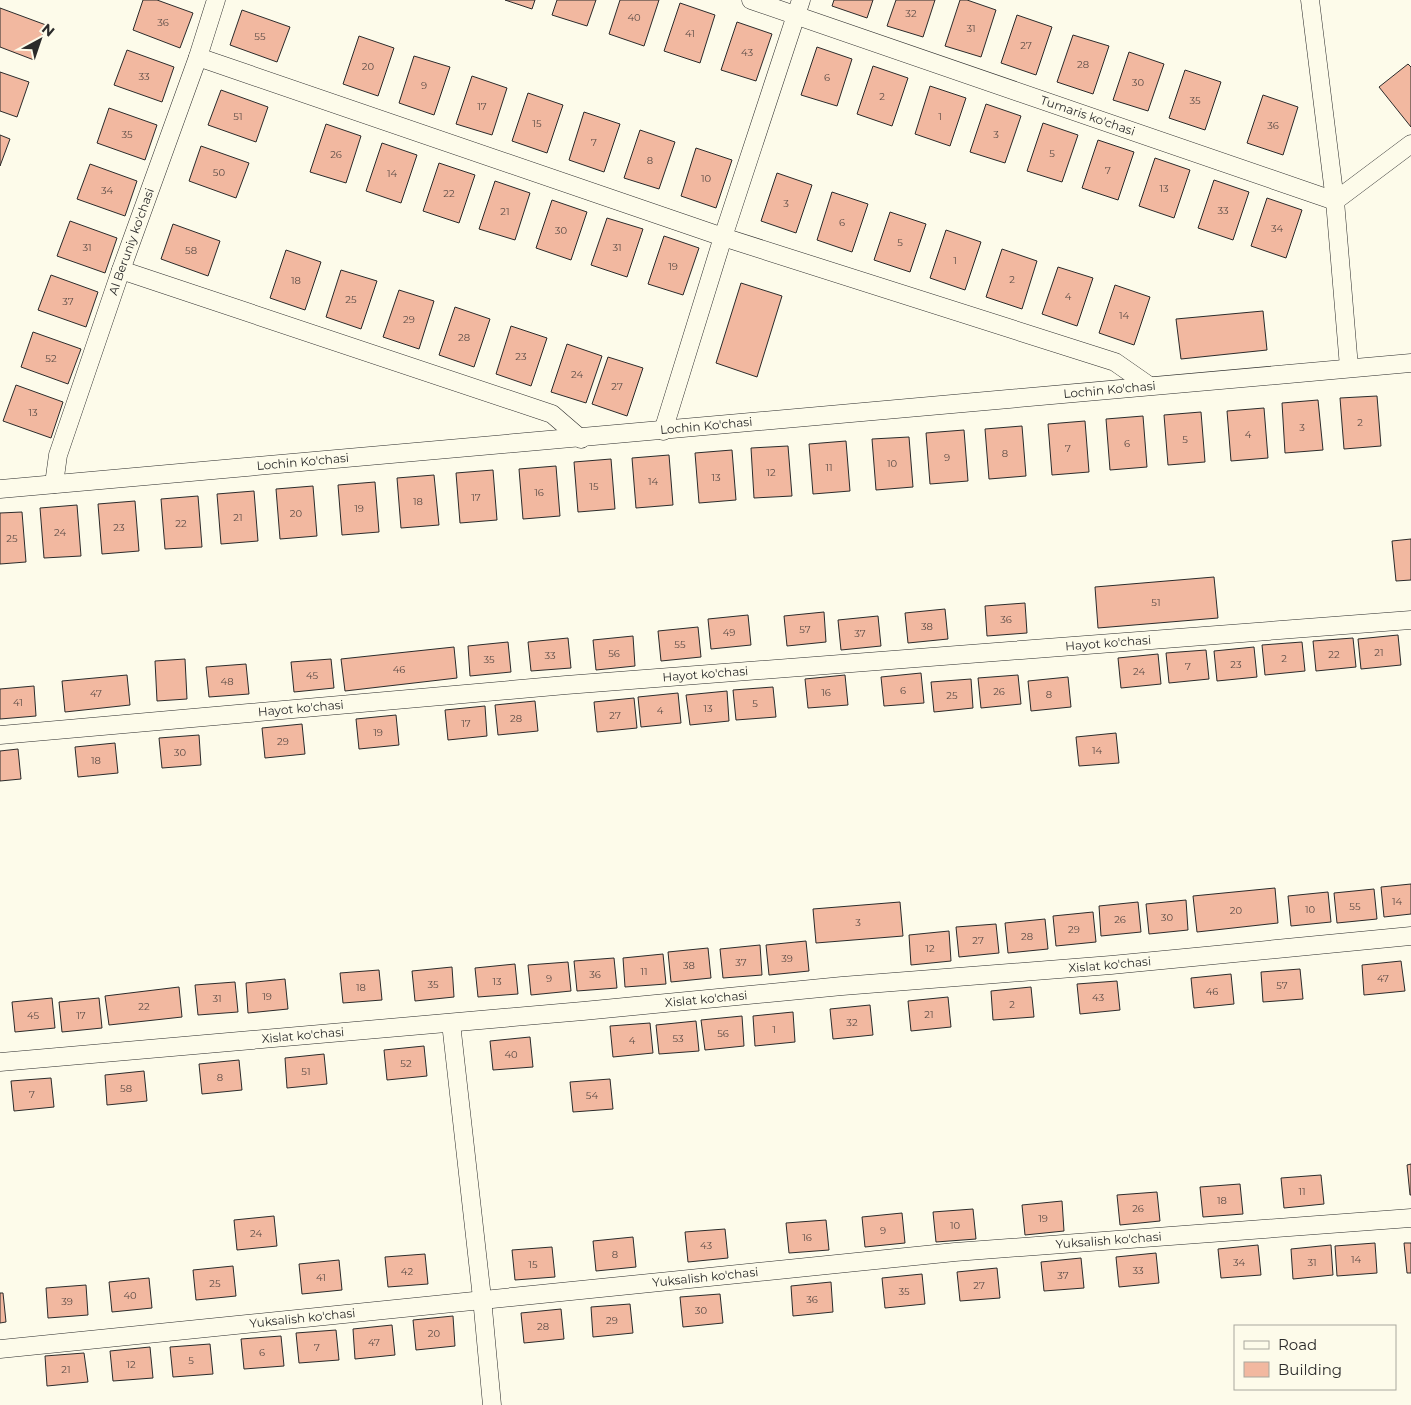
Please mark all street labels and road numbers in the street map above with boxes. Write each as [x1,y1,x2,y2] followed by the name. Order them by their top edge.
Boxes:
[1038,92,1137,139] street label: Tumaris ko'chasi
[105,186,157,297] street label: Al Beruniy ko'chasi
[1063,378,1156,401] street label: Lochin Ko'chasi
[659,414,753,437] street label: Lochin Ko'chasi
[256,450,350,473] street label: Lochin Ko'chasi
[1065,632,1152,654] street label: Hayot ko'chasi
[662,663,749,685] street label: Hayot ko'chasi
[257,697,344,719] street label: Hayot ko'chasi
[1068,953,1152,975] street label: Xislat ko'chasi
[664,987,748,1010] street label: Xislat ko'chasi
[261,1024,345,1046] street label: Xislat ko'chasi
[1055,1229,1162,1251] street label: Yuksalish ko'chasi
[652,1264,759,1290] street label: Yuksalish ko'chasi
[249,1305,356,1331] street label: Yuksalish ko'chasi

